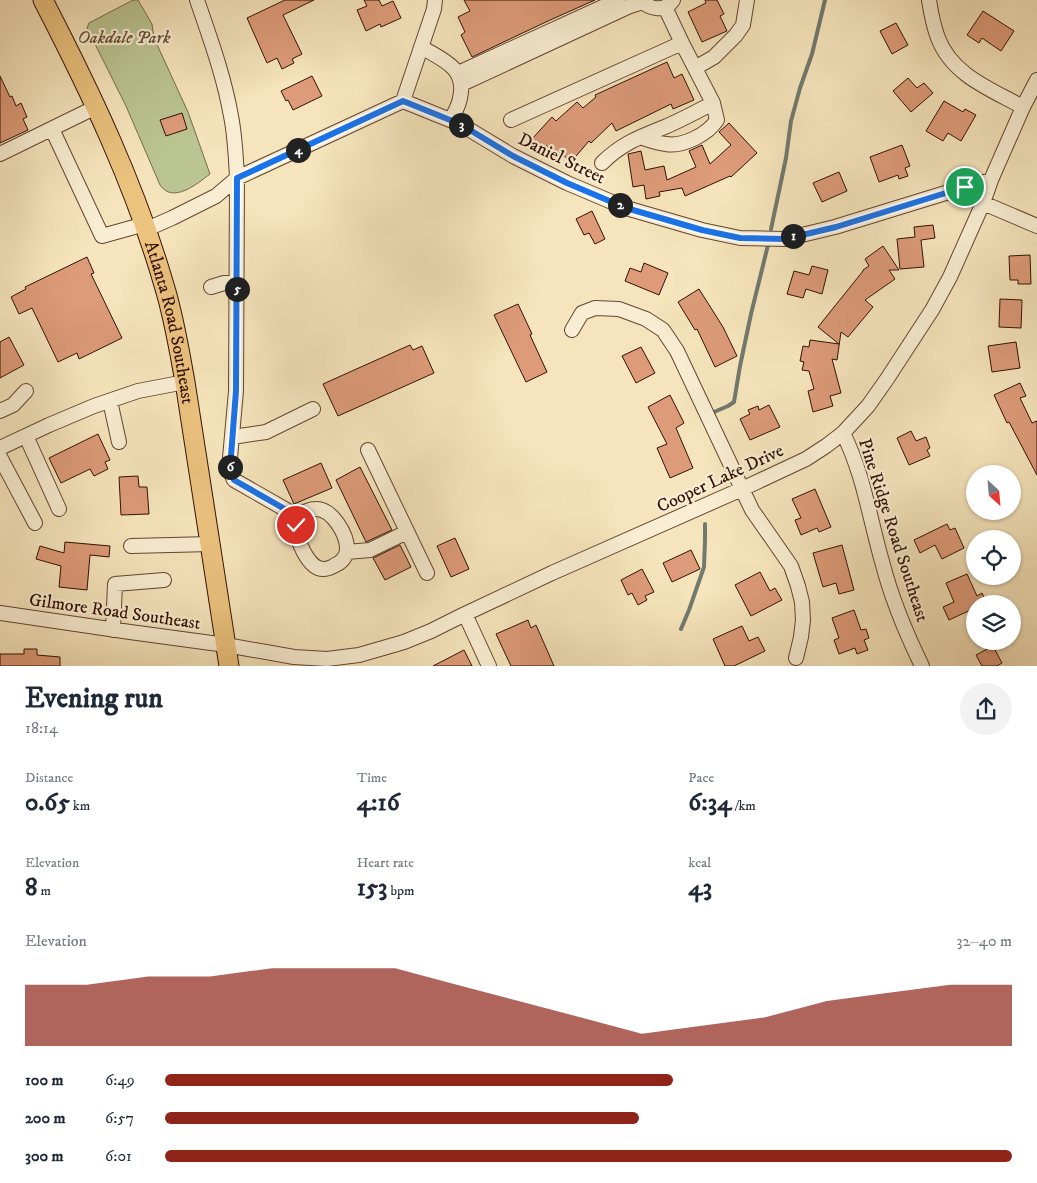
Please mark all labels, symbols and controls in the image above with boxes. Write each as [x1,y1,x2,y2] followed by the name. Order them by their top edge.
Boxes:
[78,27,171,49] park label: Oakdale Park
[448,112,474,138] pin: 3
[459,116,464,134] text: 3
[514,128,609,190] street label: Daniel Street
[286,138,310,162] pin: 4
[294,141,303,159] text: 4
[944,166,986,208] pin
[951,173,979,201] icon: arrive
[608,192,632,218] pin: 2
[617,196,624,214] text: 2
[780,224,806,248] pin: 1
[791,227,796,245] text: 1
[139,238,198,406] street label: Atlanta Road Southeast
[224,276,250,302] pin: 5
[234,280,241,298] text: 5
[853,436,933,625] street label: Pine Ridge Road Southeast
[654,440,787,518] street label: Cooper Lake Drive
[218,454,242,480] pin: 6
[227,458,234,476] text: 6
[966,465,1021,520] north arrow
[966,465,1021,650] map controls
[275,504,317,546] pin
[282,511,310,539] icon: check
[966,530,1021,585] button: locate
[28,589,202,635] street label: Gilmore Road Southeast
[966,595,1021,650] button: layers
[25,681,163,716] text: Evening run
[960,683,1012,735] button: share
[25,718,58,738] text: 18:14
[25,769,73,787] text: Distance
[357,769,387,787] text: Time
[688,769,714,787] text: Pace
[25,787,70,818] text: 0.65
[357,787,400,818] text: 4:16
[688,787,732,818] text: 6:34
[70,797,90,815] text: km
[732,797,756,815] text: /km
[25,854,79,872] text: Elevation
[357,854,414,872] text: Heart rate
[688,854,711,872] text: kcal
[25,872,38,903] text: 8
[357,872,387,903] text: 153
[688,872,712,903] text: 43
[38,882,51,900] text: m
[387,882,415,900] text: bpm
[25,931,87,951] text: Elevation
[956,931,1012,951] text: 32–40 m
[25,1070,64,1090] text: 100 m
[105,1070,135,1090] text: 6:49
[25,1108,66,1128] text: 200 m
[105,1108,134,1128] text: 6:57
[25,1146,64,1166] text: 300 m
[105,1146,132,1166] text: 6:01

